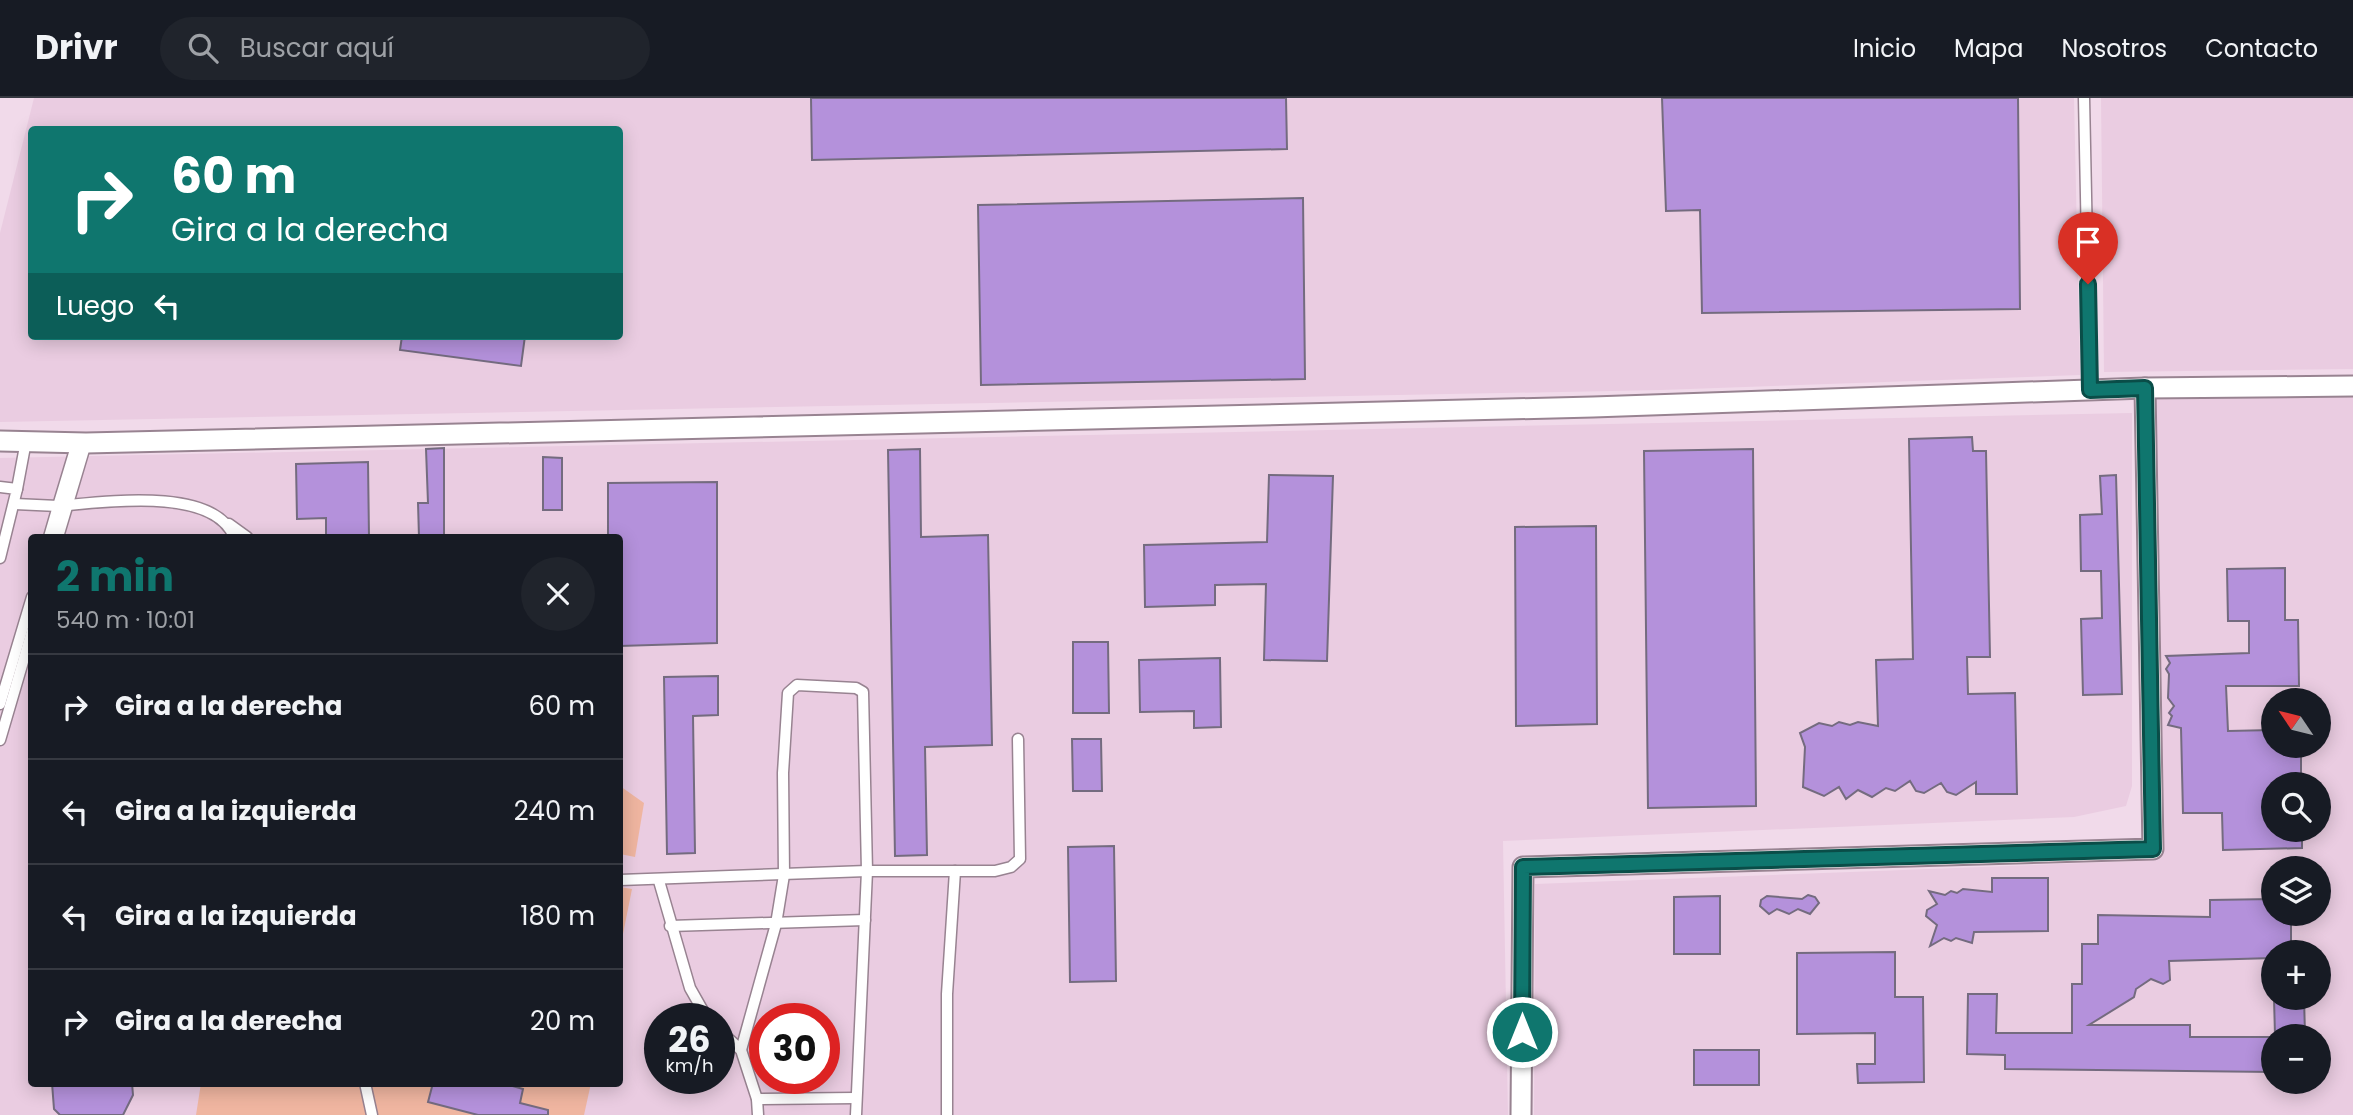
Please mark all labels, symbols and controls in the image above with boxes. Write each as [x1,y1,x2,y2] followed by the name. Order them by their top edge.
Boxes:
[160,17,650,80] search box
[35,24,118,71] text: Drivr
[184,29,222,67] icon: search
[240,30,394,66] text: Buscar aquí
[1853,32,1916,65] text: Inicio
[1954,32,2023,65] text: Mapa
[2061,32,2167,65] text: Nosotros
[2205,32,2318,65] text: Contacto
[171,142,296,210] text: 60 m
[56,154,147,245] icon: right
[171,207,449,252] text: Gira a la derecha
[2058,212,2118,284] pin
[2069,223,2107,261] icon: arrive
[148,287,186,325] icon: left
[56,288,134,324] text: Luego
[56,547,174,606] text: 2 min
[521,557,595,631] button: close
[56,604,195,636] text: 540 m · 10:01
[56,688,94,726] icon: right
[115,688,343,724] text: Gira a la derecha
[528,688,595,724] text: 60 m
[2261,688,2331,758] north arrow
[2261,688,2331,1094] map controls
[2261,772,2331,842] button: search
[56,793,94,831] icon: left
[115,793,357,829] text: Gira a la izquierda
[514,793,595,829] text: 240 m
[2261,856,2331,926] button: layers
[56,898,94,936] icon: left
[115,898,357,934] text: Gira a la izquierda
[520,898,595,934] text: 180 m
[2261,940,2331,1010] button: +
[1485,995,1559,1069] position arrow
[56,1003,94,1041] icon: right
[115,1003,343,1039] text: Gira a la derecha
[530,1003,595,1039] text: 20 m
[749,1003,840,1094] speed limit sign: 30
[668,1015,711,1064] text: 26
[2261,1024,2331,1094] button: −
[666,1053,713,1078] text: km/h

